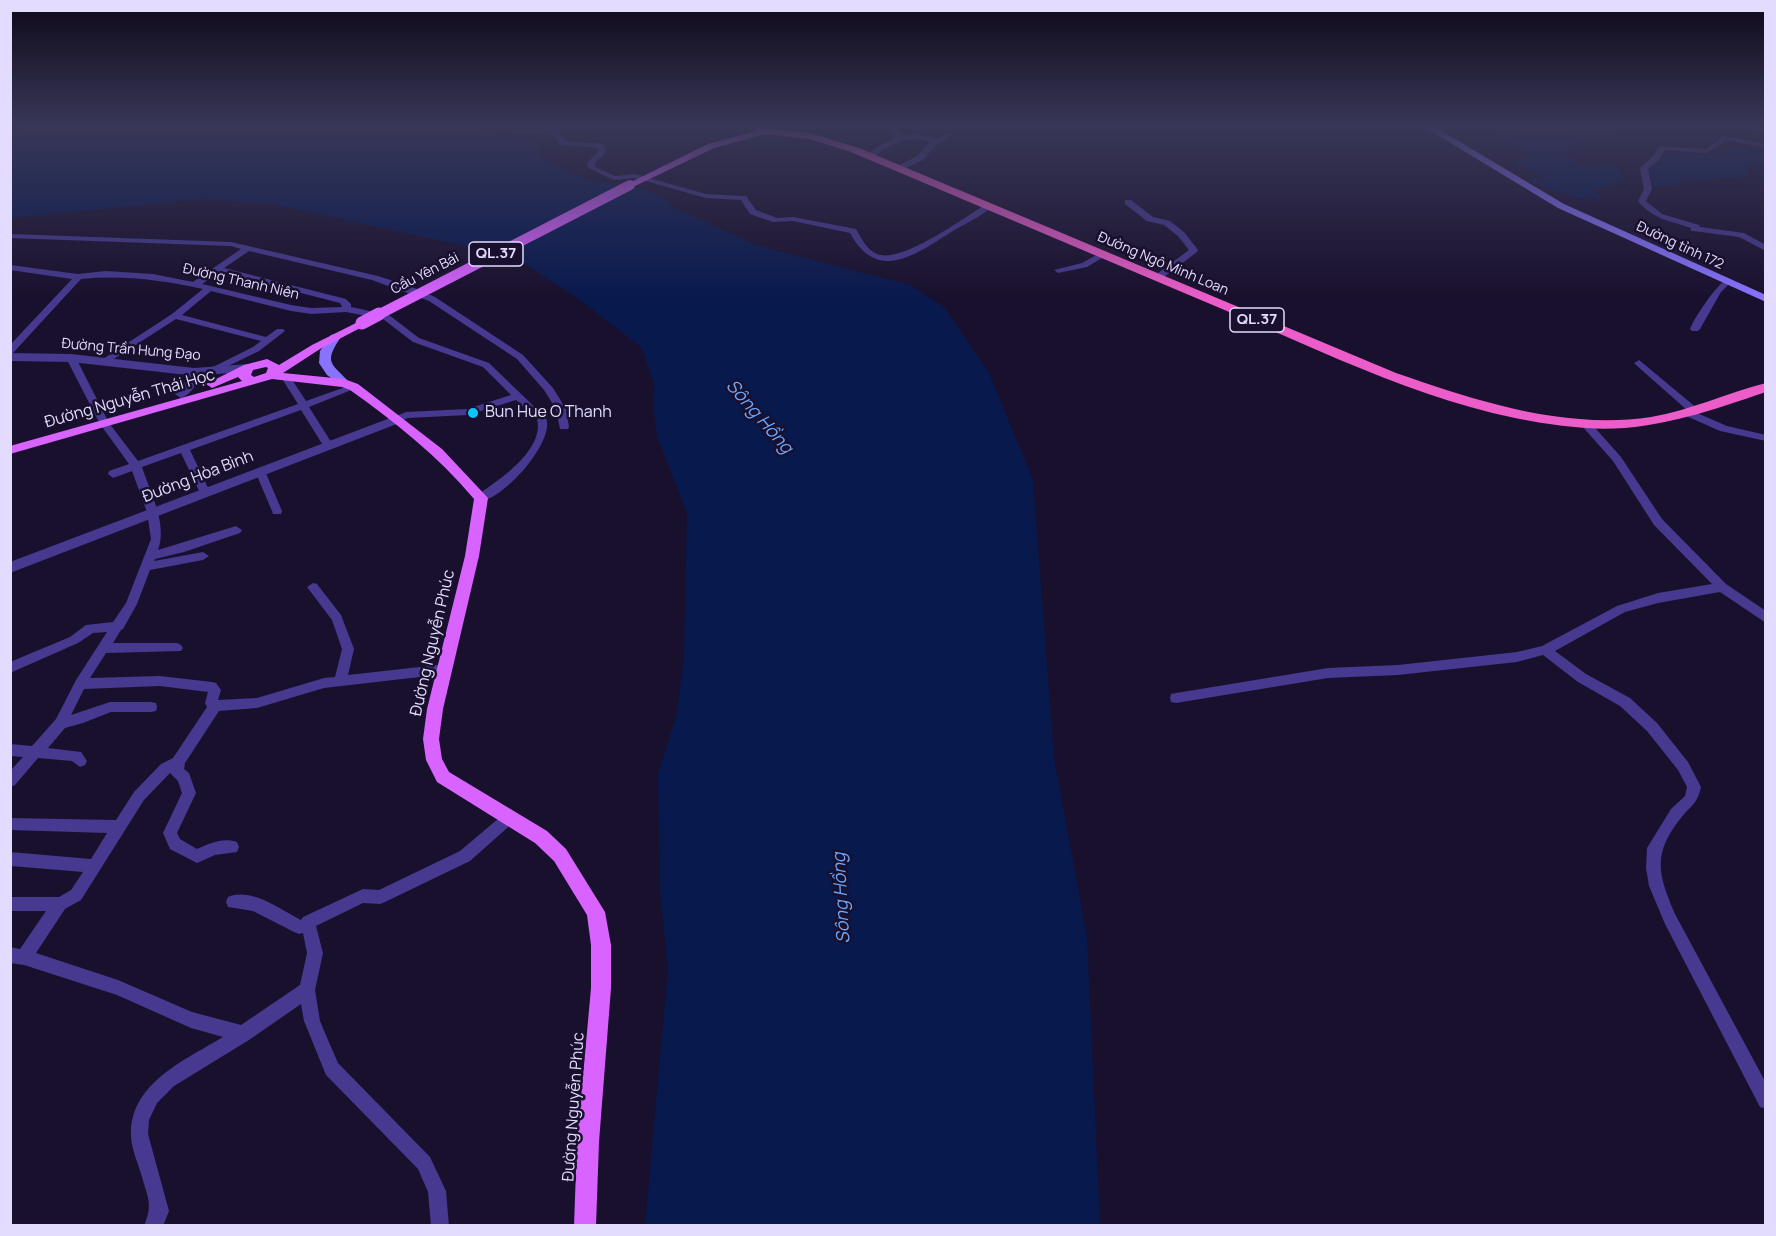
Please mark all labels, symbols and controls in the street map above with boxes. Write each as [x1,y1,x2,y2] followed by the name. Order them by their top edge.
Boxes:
[1634,218,1726,274] street label: Đường tỉnh 172
[1095,229,1231,299] street label: Đường Ngô Minh Loan
[469,242,523,266] road number: QL.37
[388,250,462,298] street label: Cầu Yên Bái
[181,260,301,304] street label: Đường Thanh Niên
[1230,308,1284,332] road number: QL.37
[61,336,201,364] street label: Đường Trần Hưng Đạo
[43,366,217,432] street label: Đường Nguyễn Thái Học
[721,376,797,458] water label: Sông Hồng
[485,403,612,423] place label: Bun Hue O Thanh
[466,406,480,420] marker: Bun Hue O Thanh
[140,447,256,507] street label: Đường Hòa Bình
[407,568,459,718] street label: Đường Nguyễn Phúc
[829,852,855,944] water label: Sông Hồng
[559,1032,589,1182] street label: Đường Nguyễn Phúc

